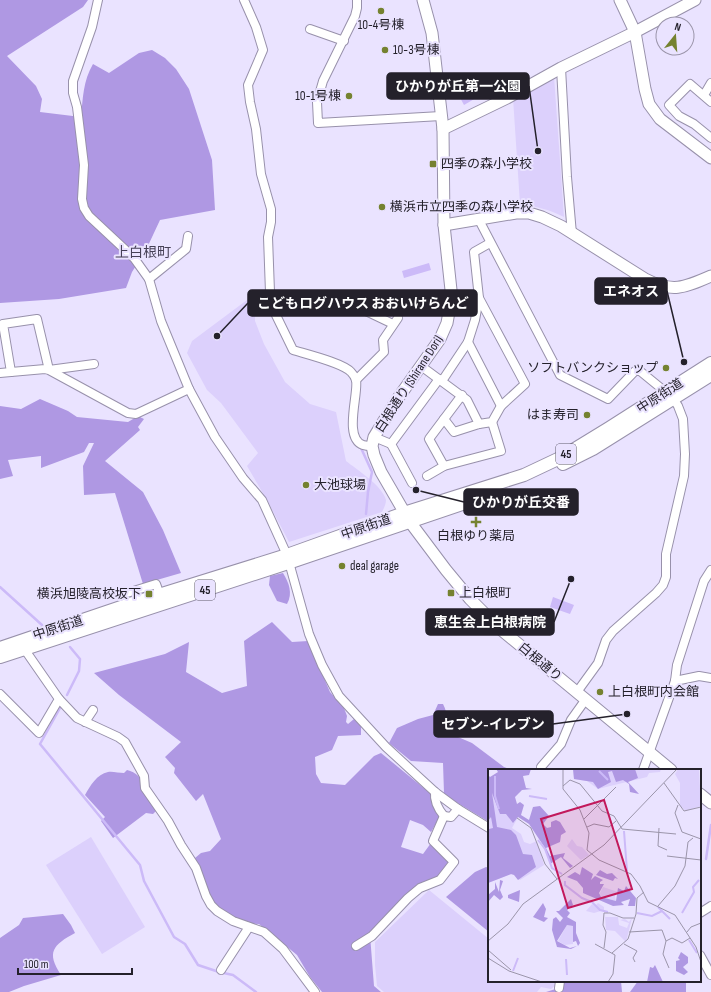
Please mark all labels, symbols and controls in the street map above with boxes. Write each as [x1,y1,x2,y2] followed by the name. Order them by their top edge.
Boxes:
[376,6,386,16] marker: 10-4号棟
[655,16,695,56] north arrow
[358,17,404,33] place label: 10-4号棟
[673,20,683,34] text: N
[393,42,440,58] place label: 10-3号棟
[380,45,390,55] marker: 10-3号棟
[387,73,529,99] callout: ひかりが丘第一公園
[395,78,521,95] text: ひかりが丘第一公園
[295,88,341,104] place label: 10-1号棟
[344,91,354,101] marker: 10-1号棟
[441,156,532,172] place label: 四季の森小学校
[428,159,438,169] marker: 四季の森小学校
[390,199,533,215] place label: 横浜市立四季の森小学校
[377,202,387,212] marker: 横浜市立四季の森小学校
[115,244,171,261] district label: 上白根町
[595,278,667,304] callout: エネオス
[603,283,659,300] text: エネオス
[248,290,477,316] callout: こどもログハウス おおいけらんど
[257,295,469,312] text: こどもログハウス おおいけらんど
[372,332,446,436] street label: 白根通り (Shirane Dori)
[527,360,658,376] place label: ソフトバンクショップ
[661,363,671,373] marker: ソフトバンクショップ
[634,375,686,417] street label: 中原街道
[527,407,579,423] place label: はま寿司
[582,410,592,420] marker: はま寿司
[556,444,576,464] road number: 45
[314,477,366,493] place label: 大池球場
[301,480,311,490] marker: 大池球場
[464,489,578,515] callout: ひかりが丘交番
[472,494,570,511] text: ひかりが丘交番
[339,511,393,543] street label: 中原街道
[471,517,481,527] marker: 白根ゆり薬局
[437,528,515,544] place label: 白根ゆり薬局
[350,558,399,574] place label: deal garage
[337,561,347,571] marker: deal garage
[195,580,215,600] road number: 45
[459,585,511,601] place label: 上白根町
[37,586,141,602] place label: 横浜旭陵高校坂下
[446,588,456,598] marker: 上白根町
[144,589,154,599] marker: 横浜旭陵高校坂下
[426,609,554,635] callout: 恵生会上白根病院
[31,612,85,644] street label: 中原街道
[434,614,546,631] text: 恵生会上白根病院
[515,639,565,685] street label: 白根通り
[608,684,699,700] place label: 上白根町内会館
[595,687,605,697] marker: 上白根町内会館
[434,711,553,737] callout: セブン-イレブン
[441,716,545,733] text: セブン-イレブン
[488,769,701,982] inset map
[18,950,132,976] scale bar
[24,957,49,972] text: 100 m

